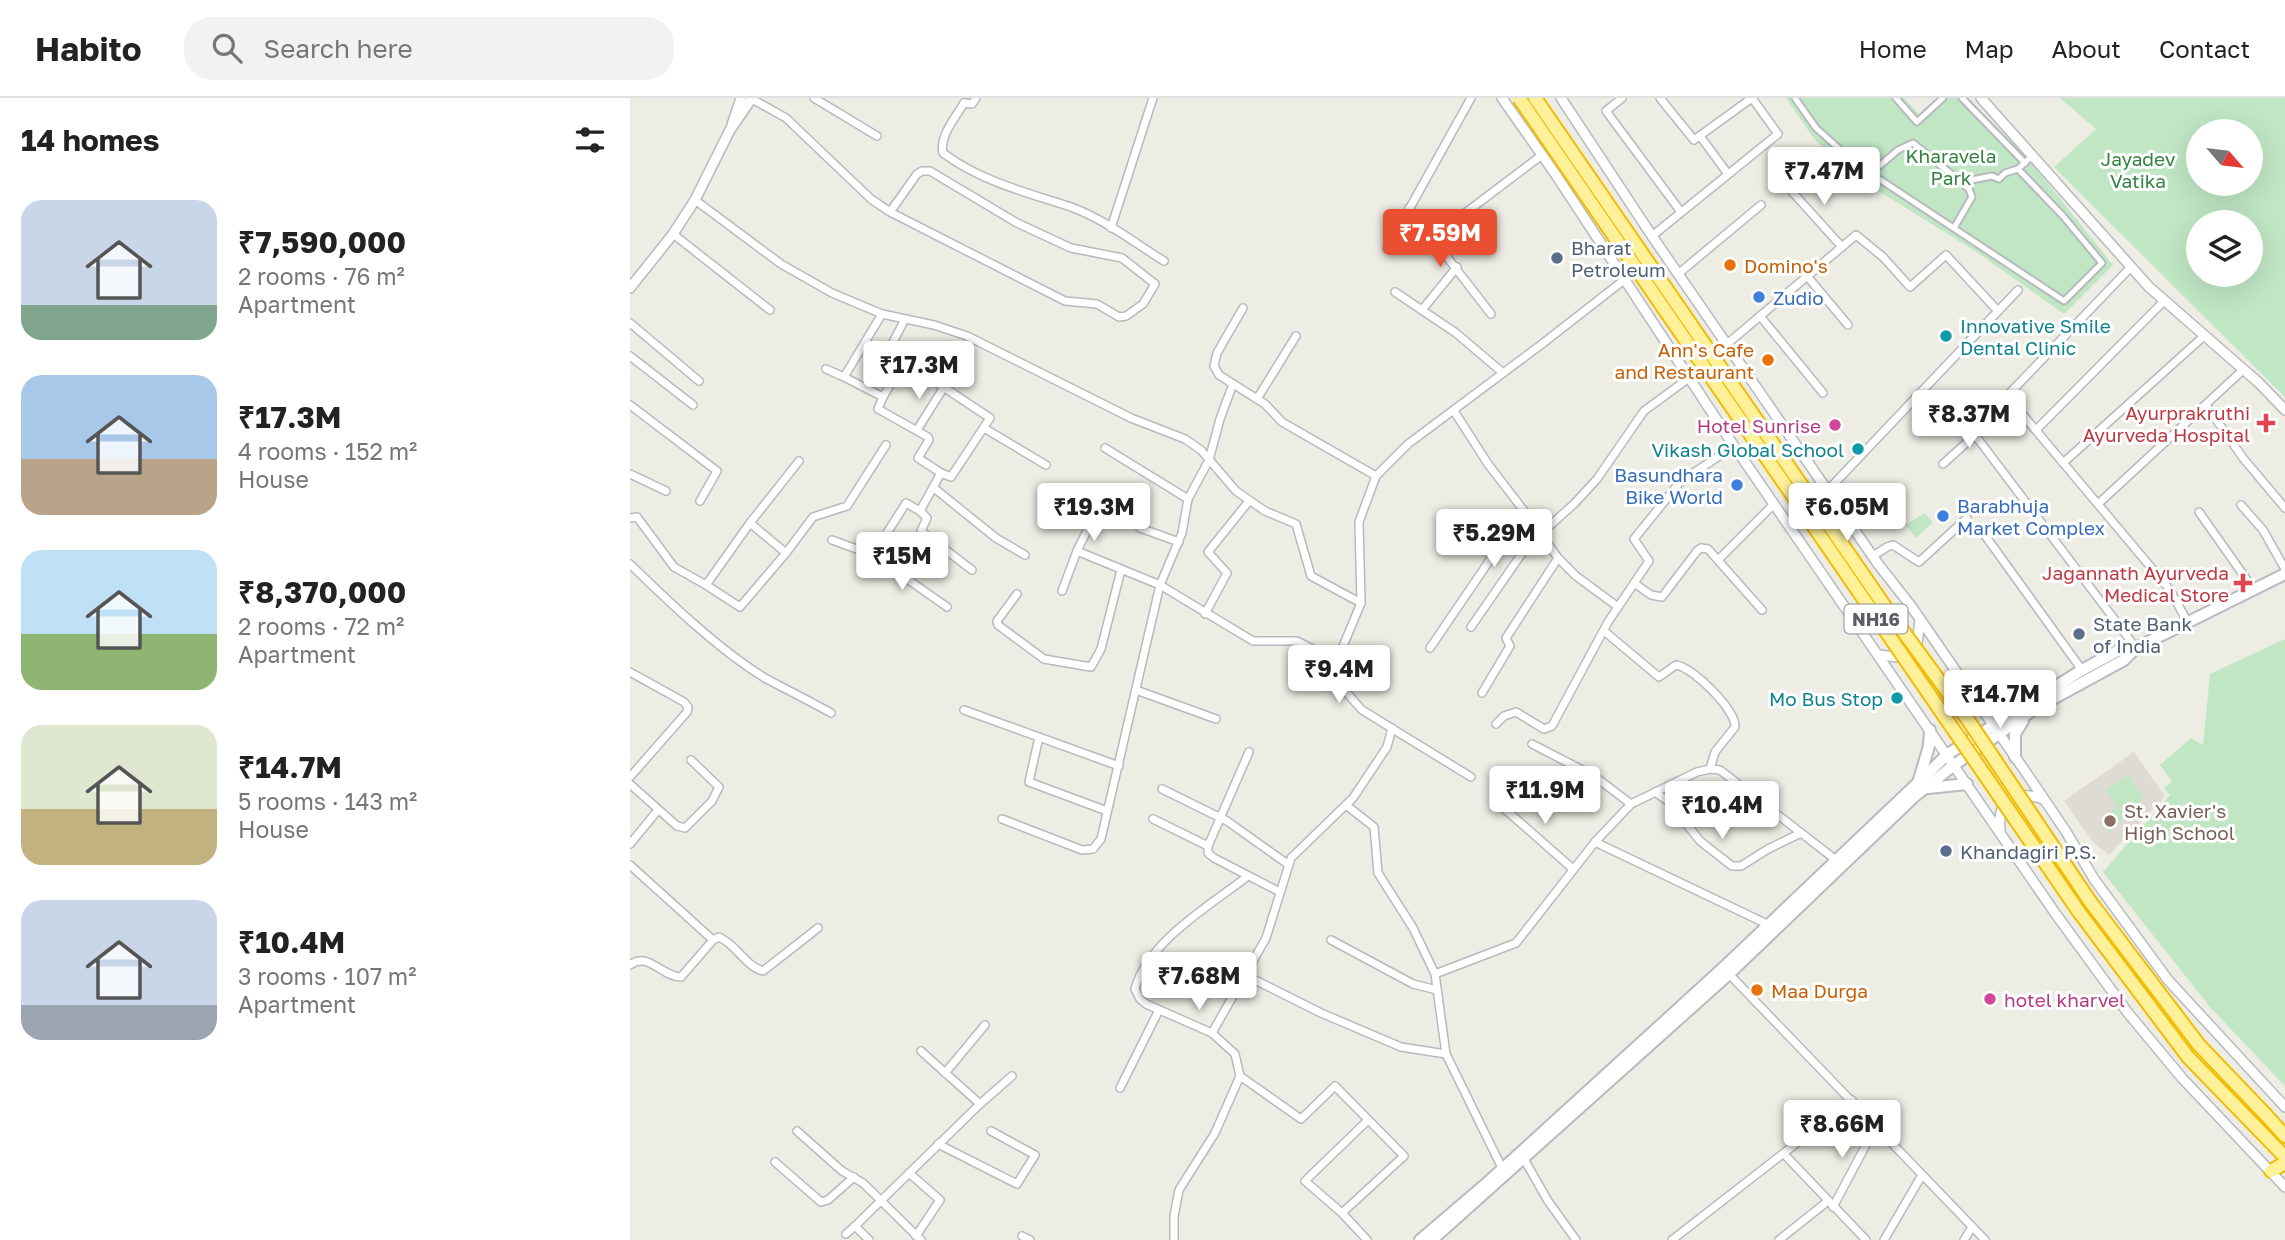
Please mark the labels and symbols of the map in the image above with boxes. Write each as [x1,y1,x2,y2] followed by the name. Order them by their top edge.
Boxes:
[2186,119,2263,196] north arrow
[1905,144,1997,189] park label: Kharavela Park
[2101,147,2176,192] park label: Jayadev Vatika
[1767,148,1881,207] pin: ₹7.47M
[1383,209,1497,269] pin: ₹7.59M
[1571,236,1666,281] place label: Bharat Petroleum
[1549,250,1565,266] marker: Bharat Petroleum
[1744,254,1828,277] place label: Domino's
[1722,257,1738,273] marker: Domino's
[1773,286,1824,309] place label: Zudio
[1751,289,1767,305] marker: Zudio
[1960,314,2111,359] place label: Innovative Smile Dental Clinic
[1938,328,1954,344] marker: Innovative Smile Dental Clinic
[1614,338,1754,383] place label: Ann's Cafe and Restaurant
[862,342,976,401] pin: ₹17.3M
[1760,352,1776,368] marker: Ann's Cafe and Restaurant
[1912,390,2026,450] pin: ₹8.37M
[2083,401,2250,446] place label: Ayurprakruthi Ayurveda Hospital
[2256,413,2276,433] marker: Ayurprakruthi Ayurveda Hospital
[1697,414,1821,437] place label: Hotel Sunrise
[1827,417,1843,433] marker: Hotel Sunrise
[1651,438,1844,461] place label: Vikash Global School
[1850,441,1866,457] marker: Vikash Global School
[1614,463,1723,508] place label: Basundhara Bike World
[1729,477,1745,493] marker: Basundhara Bike World
[1037,484,1151,543] pin: ₹19.3M
[1790,484,1904,543] pin: ₹6.05M
[1957,494,2105,539] place label: Barabhuja Market Complex
[1935,508,1951,524] marker: Barabhuja Market Complex
[1437,510,1551,569] pin: ₹5.29M
[861,532,943,592] pin: ₹15M
[2042,561,2229,606] place label: Jagannath Ayurveda Medical Store
[2235,575,2251,591] marker: Jagannath Ayurveda Medical Store
[1844,604,1908,634] road number: NH16
[2093,612,2192,657] place label: State Bank of India
[2071,626,2087,642] marker: State Bank of India
[1290,646,1388,705] pin: ₹9.4M
[1943,670,2057,730] pin: ₹14.7M
[1769,687,1883,710] place label: Mo Bus Stop
[1889,690,1905,706] marker: Mo Bus Stop
[1488,766,1602,826] pin: ₹11.9M
[1665,782,1779,841] pin: ₹10.4M
[2124,799,2235,844] place label: St. Xavier's High School
[2102,813,2118,829] marker: St. Xavier's High School
[1960,840,2097,863] place label: Khandagiri P.S.
[1938,843,1954,859] marker: Khandagiri P.S.
[1142,953,1256,1012] pin: ₹7.68M
[1771,979,1868,1002] place label: Maa Durga
[1749,982,1765,998] marker: Maa Durga
[2004,988,2125,1011] place label: hotel kharvel
[1982,991,1998,1007] marker: hotel kharvel
[1785,1100,1899,1160] pin: ₹8.66M

